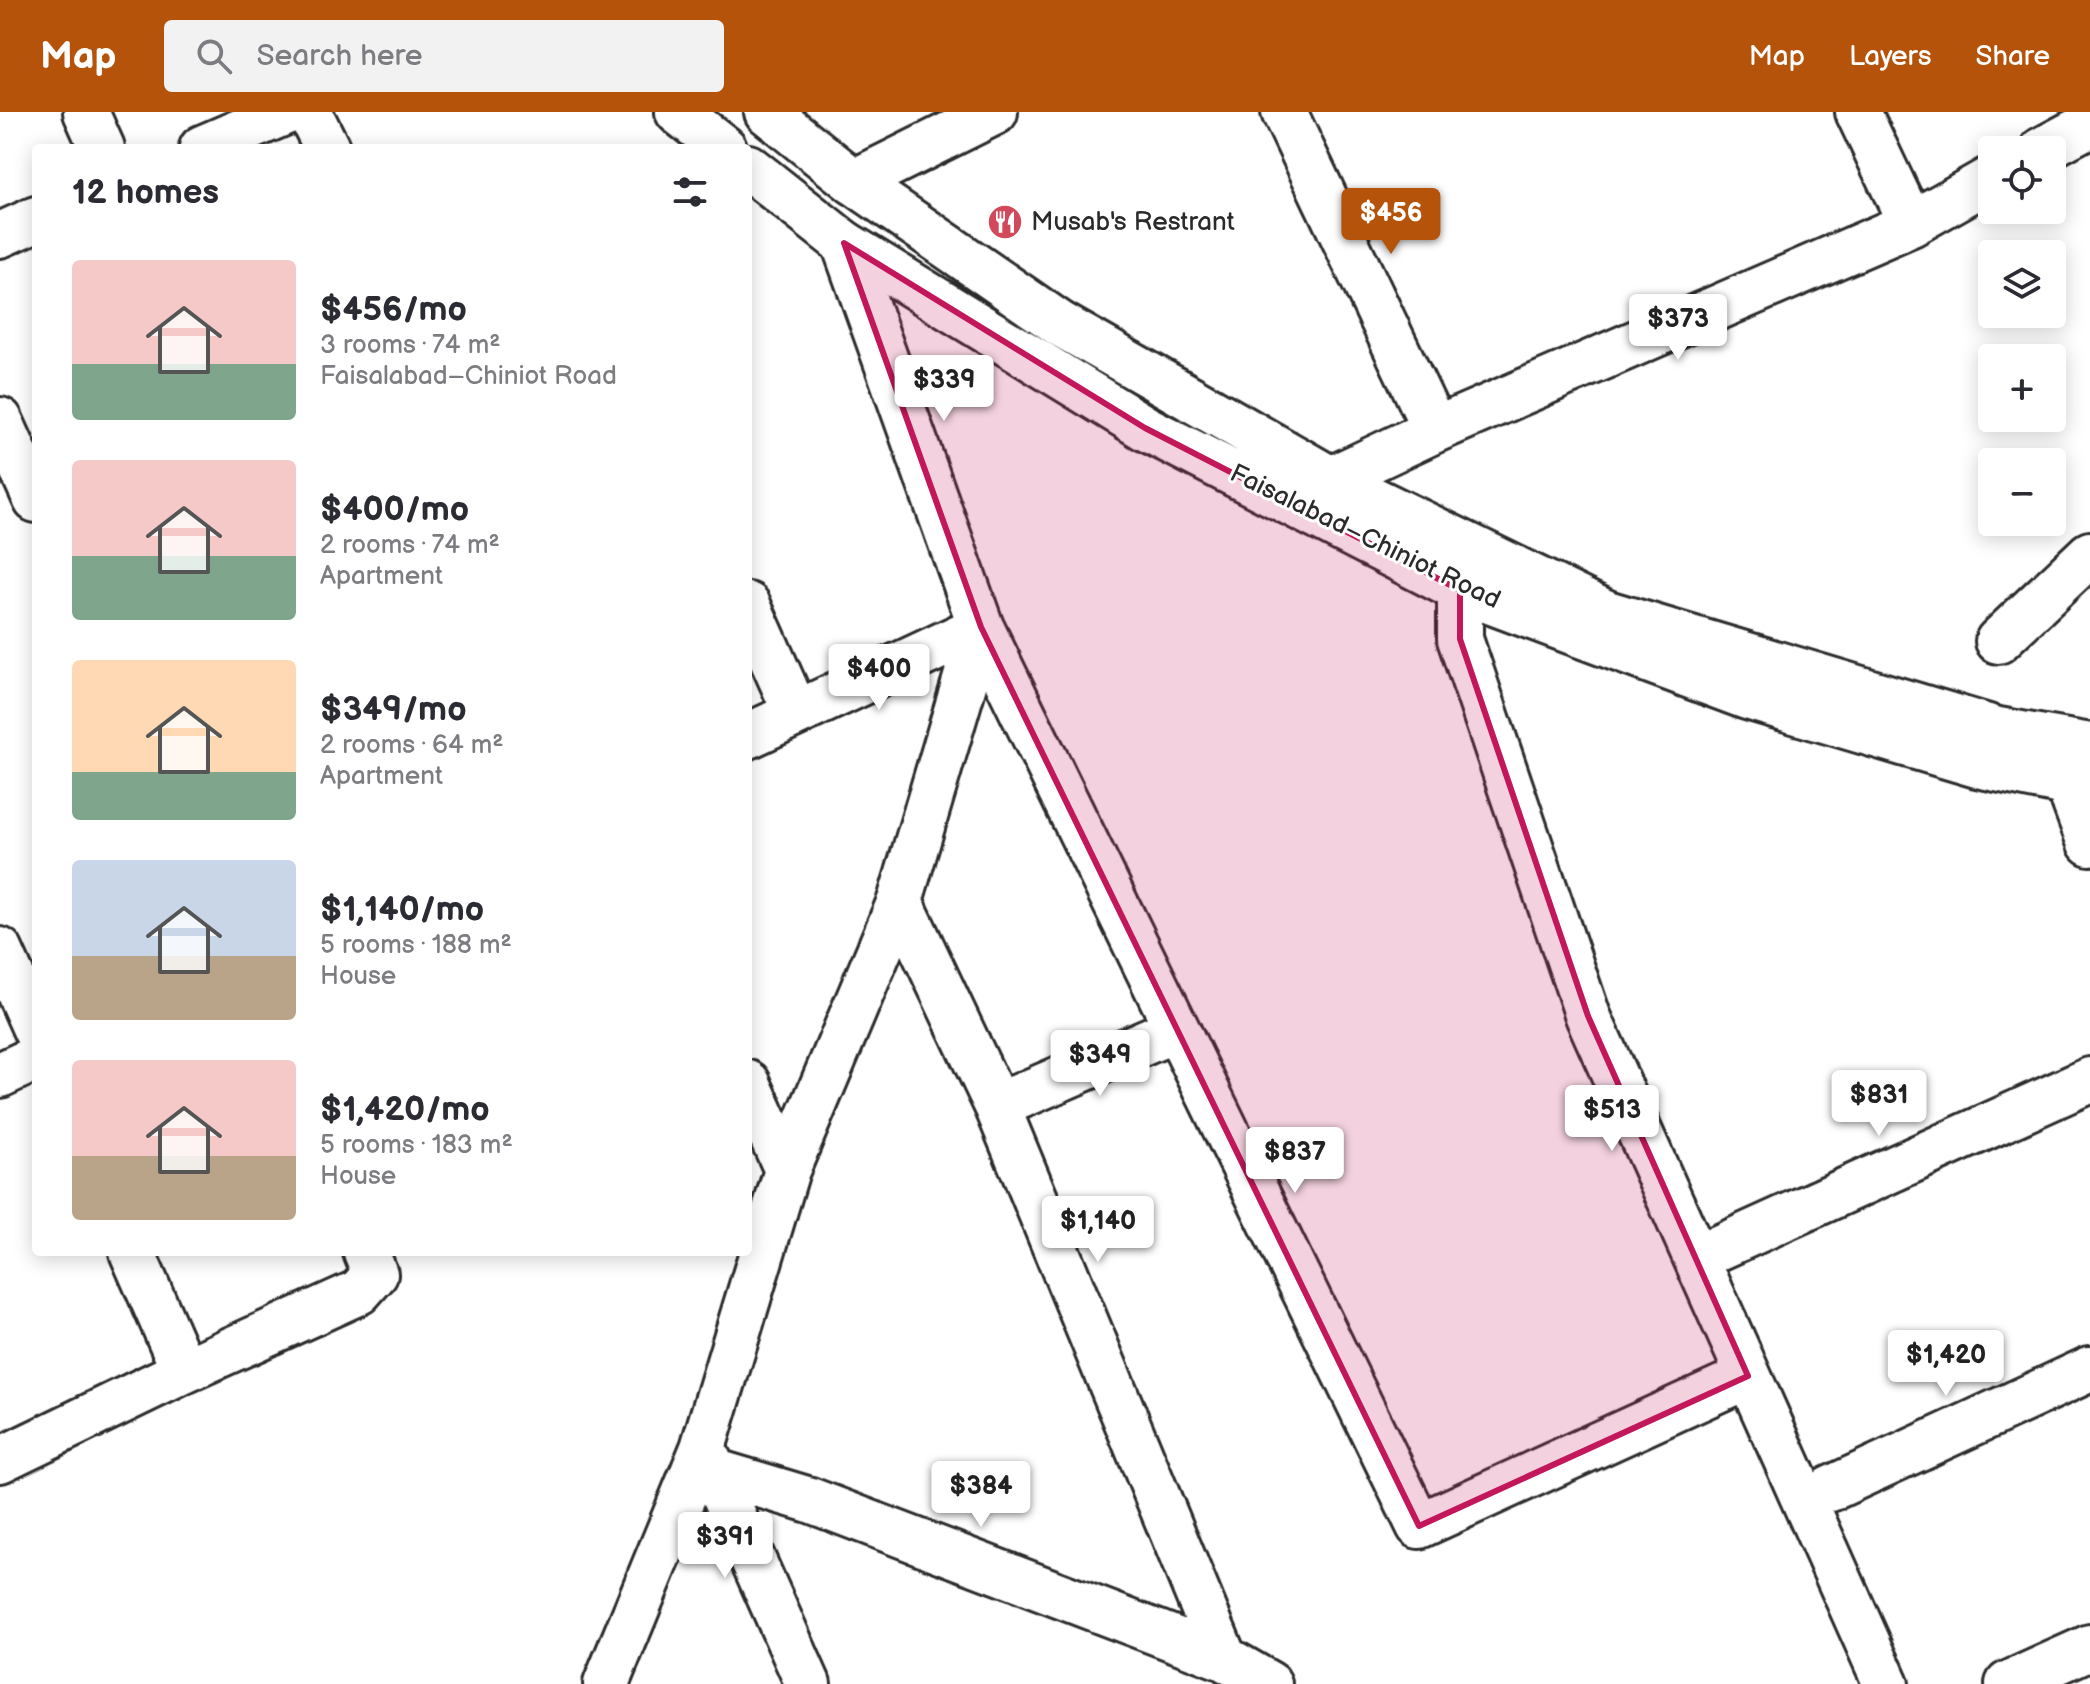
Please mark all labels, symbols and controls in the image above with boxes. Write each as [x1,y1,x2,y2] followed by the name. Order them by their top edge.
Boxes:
[164,20,724,92] search box
[40,34,116,79] text: Map
[192,34,236,78] icon: search
[256,38,423,74] text: Search here
[1749,40,1805,73] text: Map
[1849,40,1932,73] text: Layers
[1976,40,2050,73] text: Share
[1978,136,2066,536] map controls
[1978,136,2066,224] button: locate
[668,170,712,214] icon: filters
[72,172,219,213] text: 12 homes
[1344,188,1438,256] pin: $456
[1359,198,1423,229] text: $456
[986,203,1024,241] restaurant icon: Musab's Restrant
[1031,207,1235,238] place label: Musab's Restrant
[1978,240,2066,328] button: layers
[320,289,467,330] text: $456/mo
[136,292,232,388] icon: home
[1631,294,1725,362] pin: $373
[1647,304,1709,335] text: $373
[320,330,500,361] text: 3 rooms · 74 m²
[1978,344,2066,432] button: +
[897,355,991,423] pin: $339
[320,361,617,392] text: Faisalabad–Chiniot Road
[913,365,975,396] text: $339
[1978,448,2066,536] button: −
[1225,458,1505,616] street label: Faisalabad–Chiniot Road
[320,489,469,530] text: $400/mo
[136,492,232,588] icon: home
[320,530,500,561] text: 2 rooms · 74 m²
[320,561,443,592] text: Apartment
[832,644,926,712] pin: $400
[847,654,911,685] text: $400
[320,689,467,730] text: $349/mo
[136,692,232,788] icon: home
[320,730,504,761] text: 2 rooms · 64 m²
[320,761,443,792] text: Apartment
[320,889,484,930] text: $1,140/mo
[136,892,232,988] icon: home
[320,930,512,961] text: 5 rooms · 188 m²
[320,961,396,992] text: House
[1053,1030,1147,1098] pin: $349
[1069,1040,1131,1071] text: $349
[1832,1070,1926,1138] pin: $831
[1850,1080,1908,1111] text: $831
[1565,1085,1659,1153] pin: $513
[320,1089,490,1130] text: $1,420/mo
[136,1092,232,1188] icon: home
[1583,1095,1641,1126] text: $513
[1248,1127,1342,1195] pin: $837
[320,1130,513,1161] text: 5 rooms · 183 m²
[1264,1137,1326,1168] text: $837
[320,1161,396,1192] text: House
[1033,1196,1163,1264] pin: $1,140
[1060,1206,1136,1237] text: $1,140
[1881,1330,2011,1398] pin: $1,420
[1906,1340,1986,1371] text: $1,420
[934,1461,1028,1529] pin: $384
[949,1471,1013,1502] text: $384
[678,1512,772,1580] pin: $391
[696,1522,754,1553] text: $391

